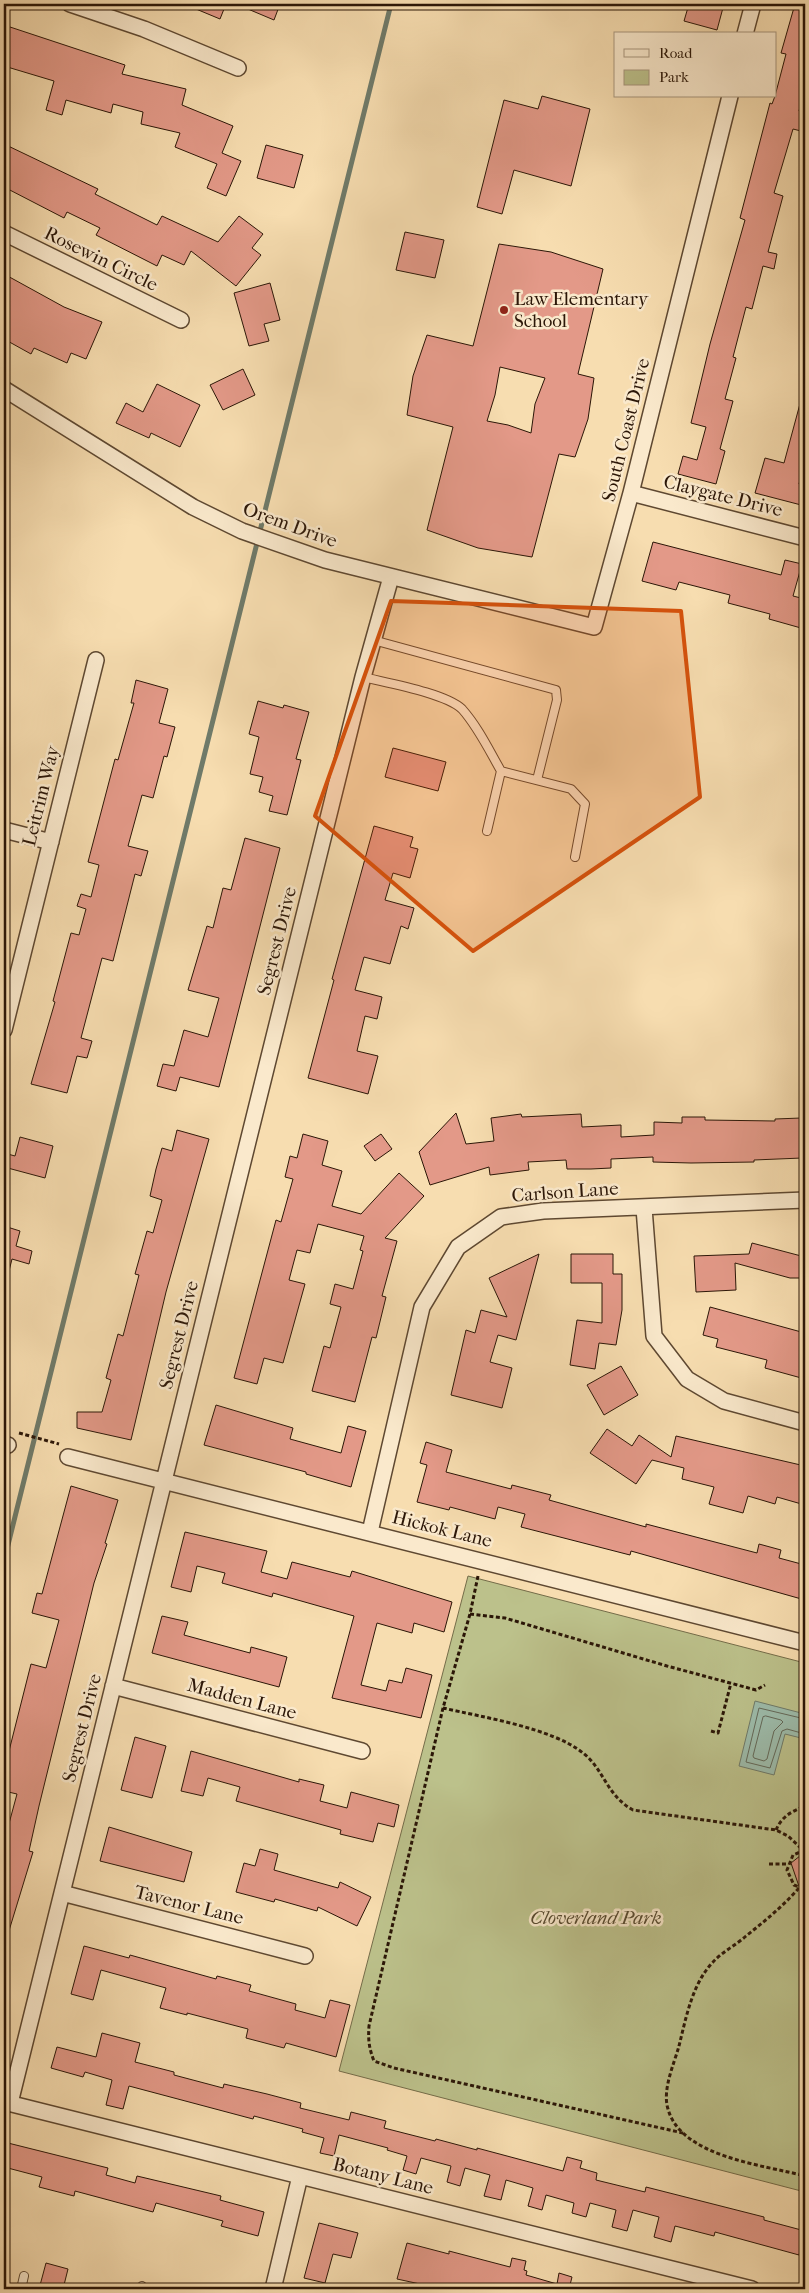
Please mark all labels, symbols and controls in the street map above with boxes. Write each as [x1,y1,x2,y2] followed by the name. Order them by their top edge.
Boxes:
[614,32,776,98] legend
[659,44,693,62] text: Road
[659,68,689,86] text: Park
[41,222,161,296] street label: Rosewin Circle
[514,288,649,332] place label: Law Elementary School
[498,304,510,316] marker: Law Elementary School
[598,356,654,504] street label: South Coast Drive
[661,471,785,521] street label: Claygate Drive
[240,498,340,552] street label: Orem Drive
[18,743,64,849] street label: Leitrim Way
[253,884,301,998] street label: Segrest Drive
[511,1177,619,1207] street label: Carlson Lane
[155,1278,203,1392] street label: Segrest Drive
[390,1506,494,1552] street label: Hickok Lane
[58,1671,106,1785] street label: Segrest Drive
[185,1674,299,1724] street label: Madden Lane
[132,1881,246,1929] street label: Tavenor Lane
[530,1907,662,1929] park label: Cloverland Park
[330,2153,436,2199] street label: Botany Lane

